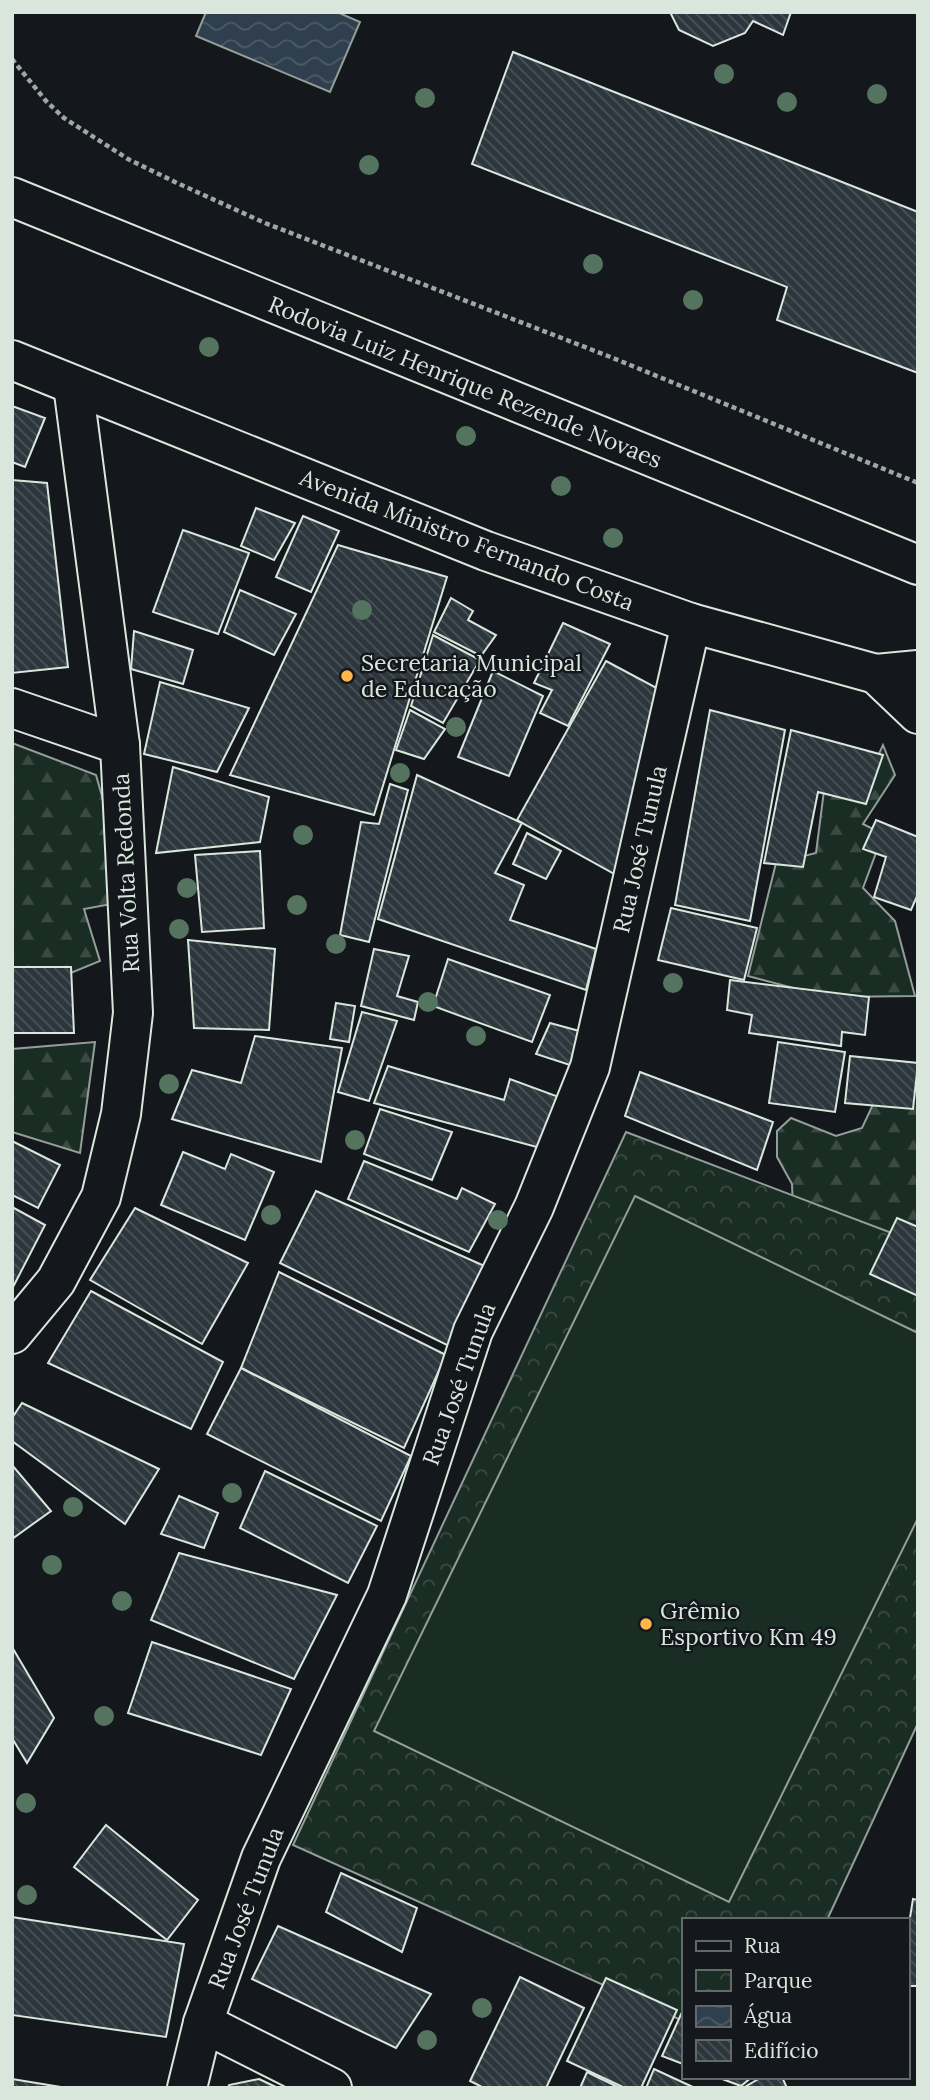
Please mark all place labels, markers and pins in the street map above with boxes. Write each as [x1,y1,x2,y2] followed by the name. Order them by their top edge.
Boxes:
[361,648,582,703] place label: Secretaria Municipal de Educação
[339,668,355,684] marker: Secretaria Municipal de Educação
[660,1596,837,1651] place label: Grêmio Esportivo Km 49
[638,1616,654,1632] marker: Grêmio Esportivo Km 49

